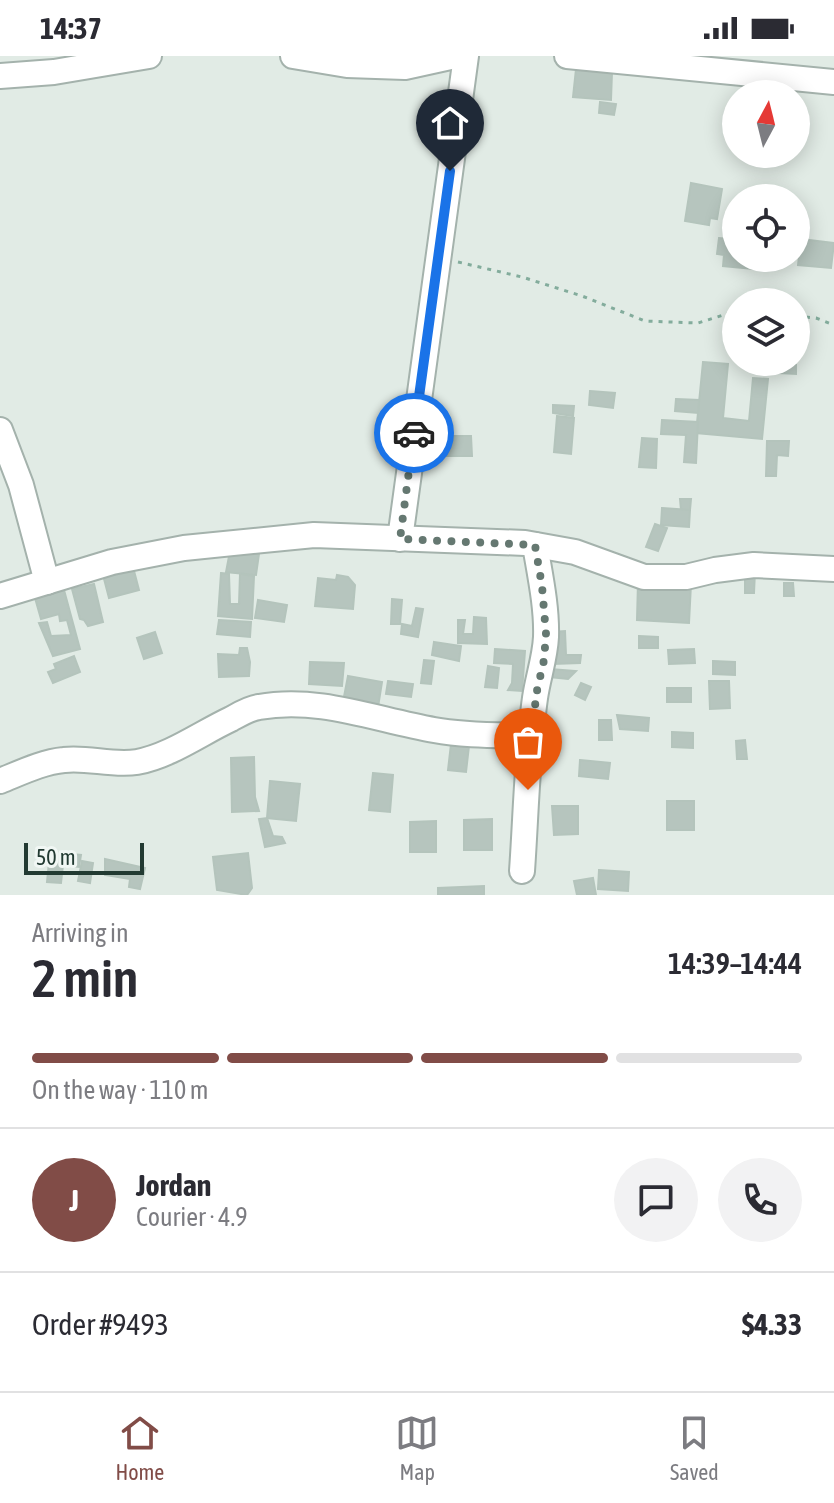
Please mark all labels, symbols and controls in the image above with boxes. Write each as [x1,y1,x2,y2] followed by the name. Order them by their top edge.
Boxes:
[40,11,102,45] text: 14:37
[722,80,810,168] north arrow
[722,80,810,376] map controls
[416,89,484,171] pin
[428,101,472,145] icon: home
[722,184,810,272] button: locate
[722,288,810,376] button: layers
[374,393,454,473] courier
[392,411,436,455] icon: car
[494,708,562,790] pin
[506,720,550,764] icon: bag
[24,839,144,875] scale bar
[36,844,76,870] text: 50 m
[32,918,129,948] text: Arriving in
[668,946,802,980] text: 14:39–14:44
[32,948,138,1008] text: 2 min
[32,1075,209,1105] text: On the way · 110 m
[614,1158,698,1242] button: chat
[718,1158,802,1242] button: phone
[136,1168,211,1202] text: Jordan
[69,1183,79,1217] text: J
[136,1202,247,1232] text: Courier · 4.9
[32,1307,169,1341] text: Order #9493
[742,1307,802,1341] text: $4.33
[115,1411,164,1485] tab: Home
[395,1411,439,1485] tab: Map
[670,1411,719,1485] tab: Saved

